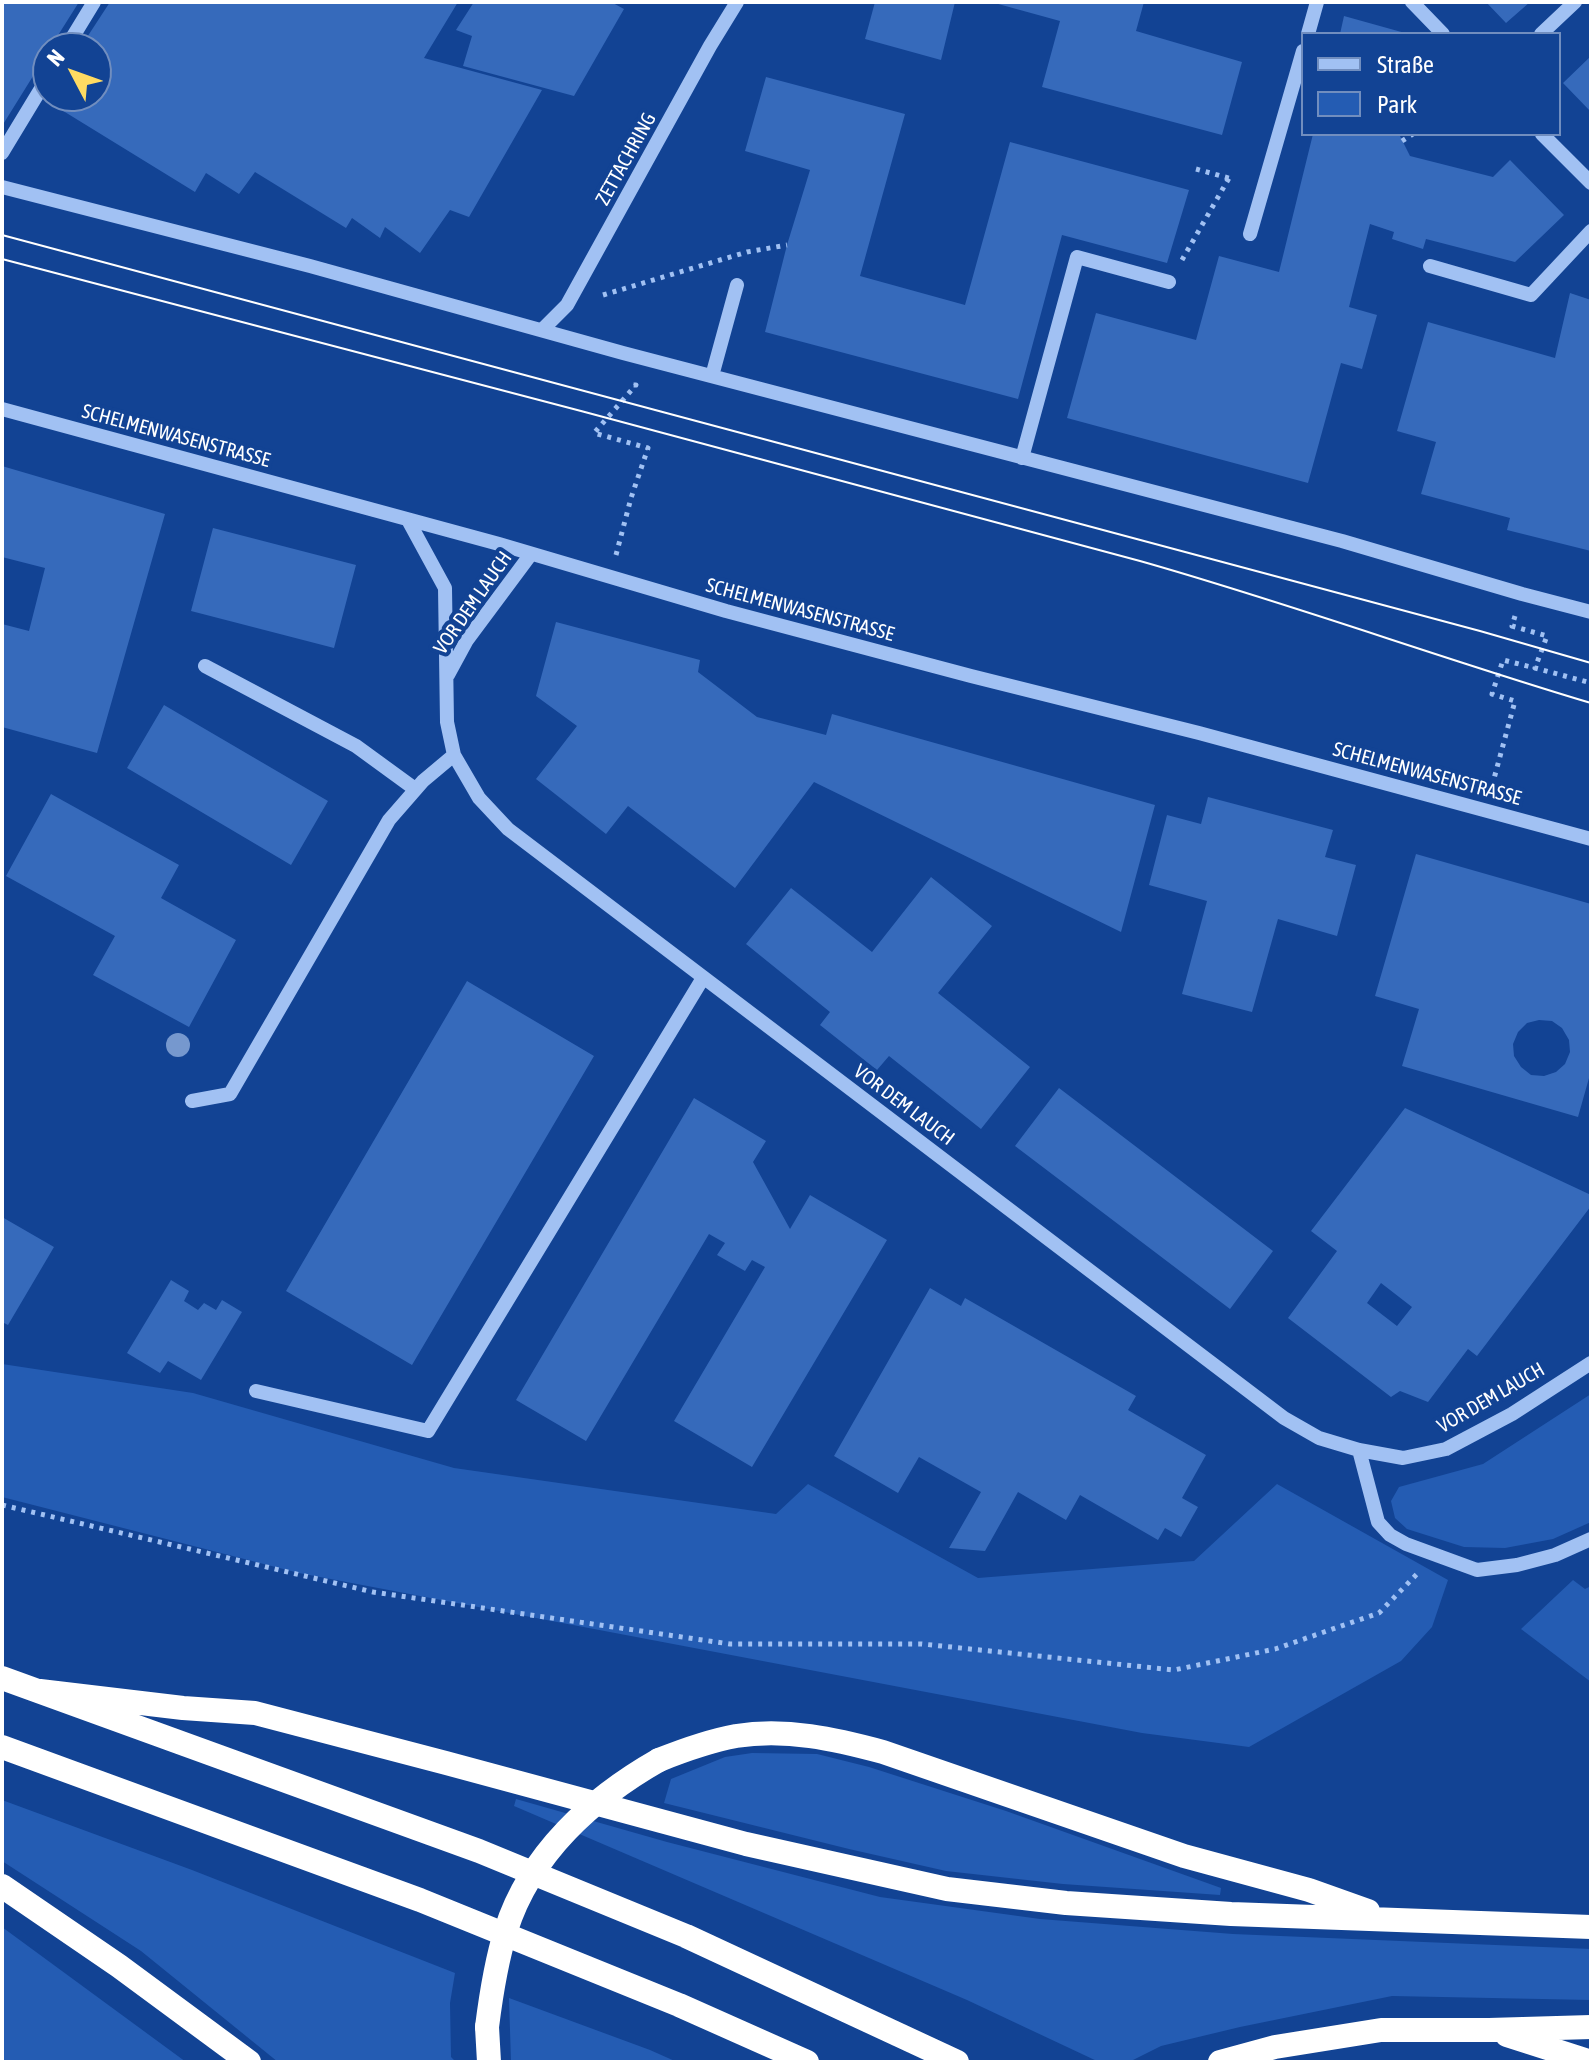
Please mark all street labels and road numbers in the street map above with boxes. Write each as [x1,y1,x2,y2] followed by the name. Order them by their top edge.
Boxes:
[591,108,661,210] street label: ZETTACHRING
[79,399,273,473] street label: SCHELMENWASENSTRASSE
[429,547,517,659] street label: VOR DEM LAUCH
[703,573,897,647] street label: SCHELMENWASENSTRASSE
[1330,737,1524,811] street label: SCHELMENWASENSTRASSE
[849,1059,959,1151] street label: VOR DEM LAUCH
[1433,1358,1549,1438] street label: VOR DEM LAUCH

